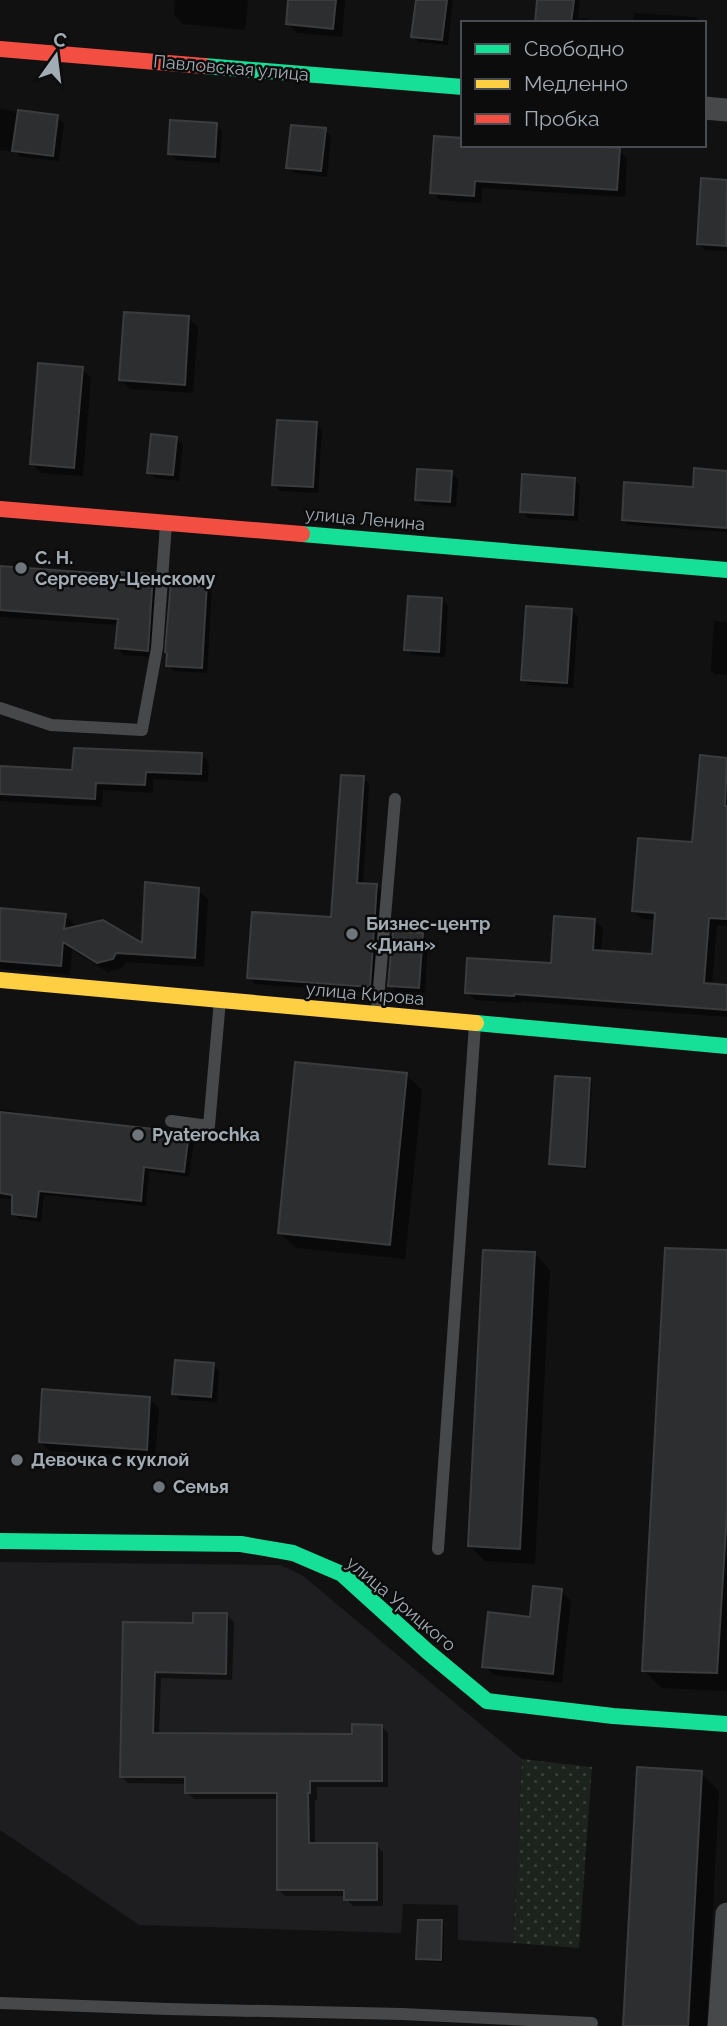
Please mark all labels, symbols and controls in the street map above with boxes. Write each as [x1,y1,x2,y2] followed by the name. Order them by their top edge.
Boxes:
[21,21,91,91] north arrow
[461,21,706,147] legend
[51,27,69,52] text: С
[524,36,624,61] text: Свободно
[152,50,310,85] street label: Павловская улица
[524,71,628,96] text: Медленно
[524,106,600,131] text: Пробка
[304,503,426,534] street label: улица Ленина
[35,547,215,589] place label: С. Н. Сергееву-Ценскому
[13,560,29,576] marker: С. Н. Сергееву-Ценскому
[366,913,490,955] place label: Бизнес-центр «Диан»
[344,926,360,942] marker: Бизнес-центр «Диан»
[305,978,425,1009] street label: улица Кирова
[152,1124,260,1145] place label: Pyaterochka
[130,1127,146,1143] marker: Pyaterochka
[31,1449,189,1470] place label: Девочка с куклой
[9,1452,25,1468] marker: Девочка с куклой
[173,1476,229,1497] place label: Семья
[151,1479,167,1495] marker: Семья
[342,1552,461,1656] street label: улица Урицкого

